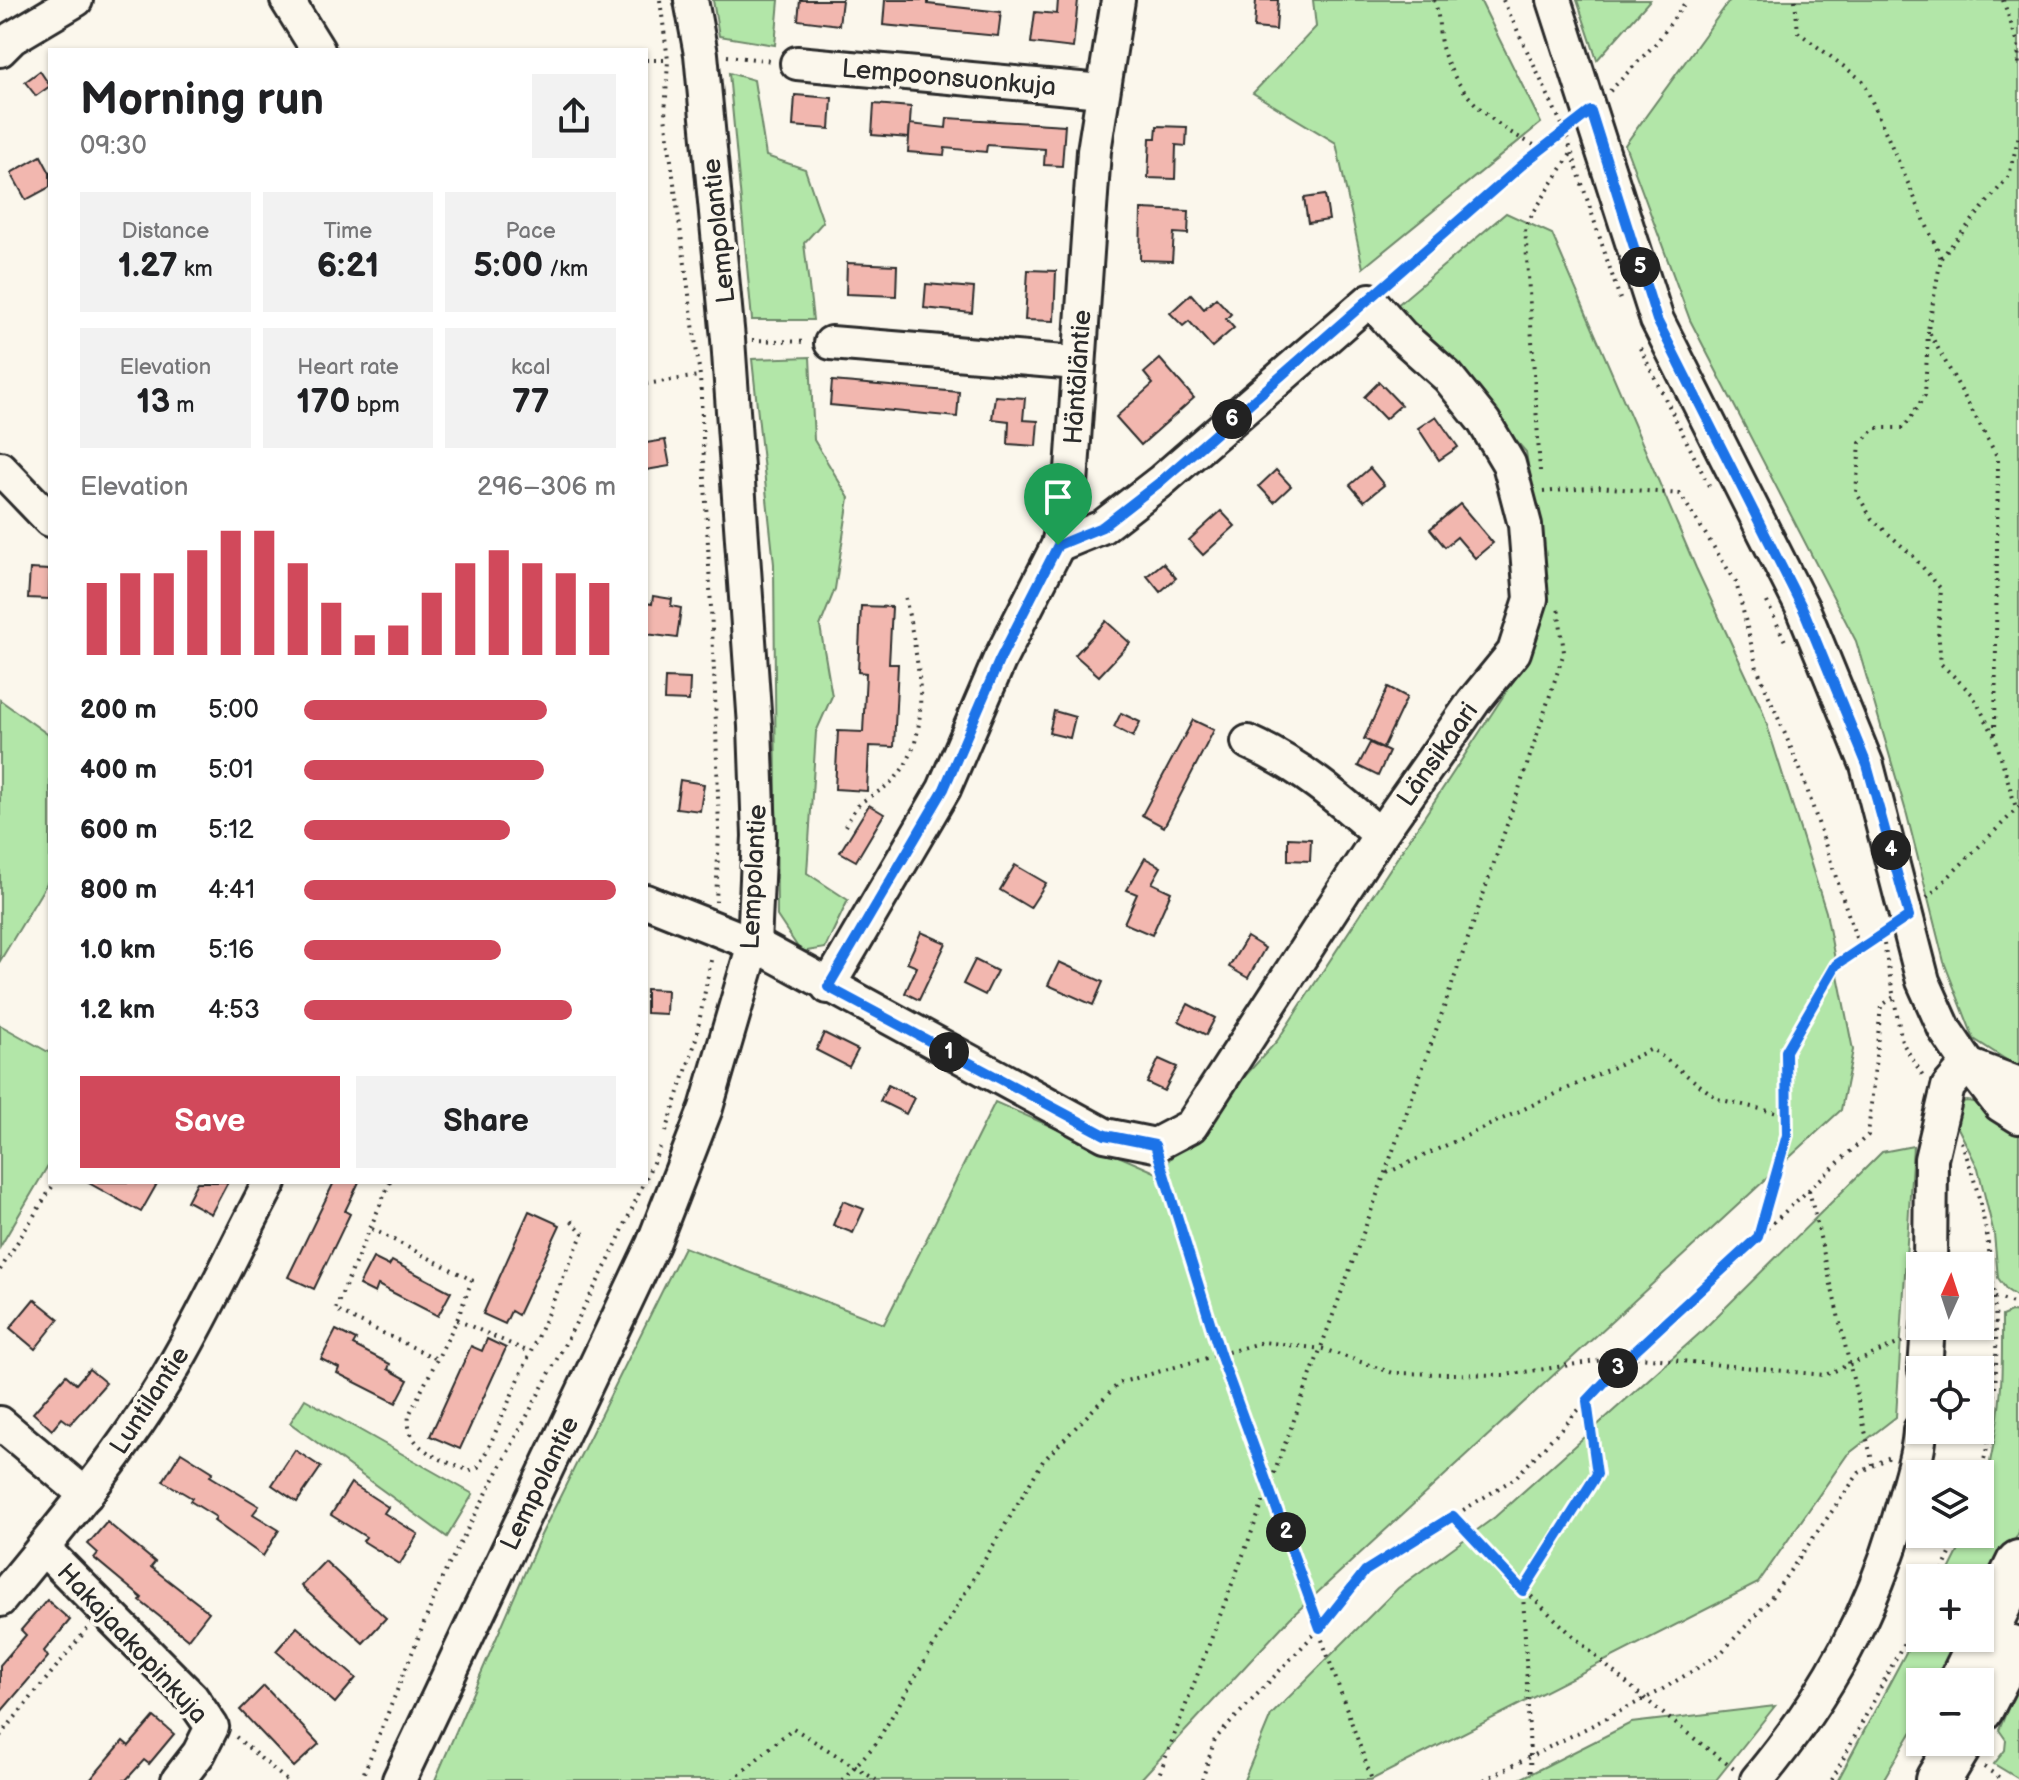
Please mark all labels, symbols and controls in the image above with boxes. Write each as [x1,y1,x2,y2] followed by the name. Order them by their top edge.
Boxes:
[840,54,1057,103] street label: Lempoonsuonkuja
[80,74,324,127] text: Morning run
[532,74,616,158] button: share
[80,131,147,162] text: 09:30
[696,157,743,305] street label: Lempolantie
[121,218,209,245] text: Distance
[324,218,372,245] text: Time
[506,218,556,245] text: Pace
[118,245,178,286] text: 1.27
[317,245,379,286] text: 6:21
[473,245,543,286] text: 5:00
[1620,247,1660,287] pin: 5
[1634,253,1646,280] text: 5
[178,256,213,283] text: km
[543,256,588,283] text: /km
[1058,309,1099,445] street label: Häntäläntie
[119,354,211,381] text: Elevation
[297,354,399,381] text: Heart rate
[511,354,550,381] text: kcal
[136,381,170,422] text: 13
[296,381,350,422] text: 170
[512,381,549,422] text: 77
[170,392,194,419] text: m
[350,392,400,419] text: bpm
[1212,399,1252,439] pin: 6
[1225,405,1239,432] text: 6
[1024,463,1092,545] pin
[80,472,188,503] text: Elevation
[477,472,616,503] text: 296–306 m
[1036,475,1080,519] icon: arrive
[80,695,157,726] text: 200 m
[208,695,259,726] text: 5:00
[1391,697,1485,813] street label: Länsikaari
[80,755,157,786] text: 400 m
[208,755,254,786] text: 5:01
[735,804,774,951] street label: Lempolantie
[80,815,157,846] text: 600 m
[208,815,254,846] text: 5:12
[1871,830,1911,870] pin: 4
[1885,836,1897,863] text: 4
[80,875,157,906] text: 800 m
[208,875,255,906] text: 4:41
[80,935,156,966] text: 1.0 km
[208,935,254,966] text: 5:16
[80,995,155,1026] text: 1.2 km
[208,995,260,1026] text: 4:53
[929,1032,969,1072] pin: 1
[944,1038,954,1065] text: 1
[80,1076,340,1168] button: Save
[356,1076,616,1168] button: Share
[1906,1252,1994,1340] north arrow
[1906,1252,1994,1756] map controls
[104,1341,197,1461] street label: Luntilantie
[1598,1348,1638,1388] pin: 3
[1612,1354,1624,1381] text: 3
[1906,1356,1994,1444] button: locate
[495,1412,586,1556] street label: Lempolantie
[1906,1460,1994,1548] button: layers
[1266,1512,1306,1552] pin: 2
[1279,1518,1293,1545] text: 2
[50,1558,214,1730] street label: Hakajaakopinkuja
[1906,1564,1994,1652] button: +
[1906,1668,1994,1756] button: −

